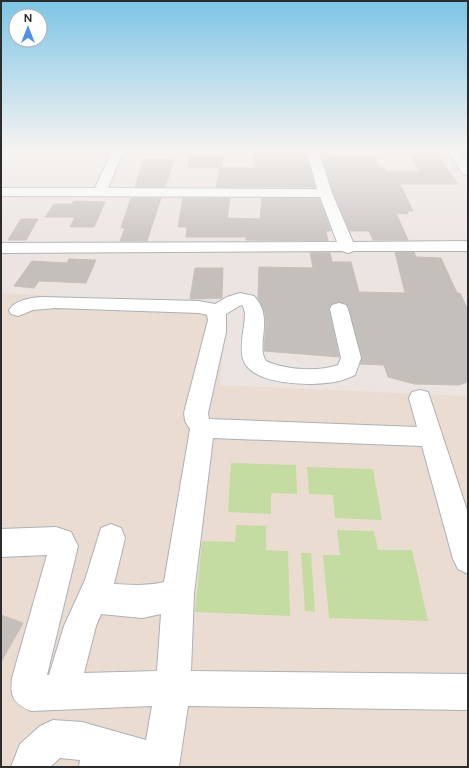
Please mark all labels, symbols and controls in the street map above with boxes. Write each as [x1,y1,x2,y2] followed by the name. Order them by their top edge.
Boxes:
[8,8,48,48] north arrow
[24,12,32,25] text: N

